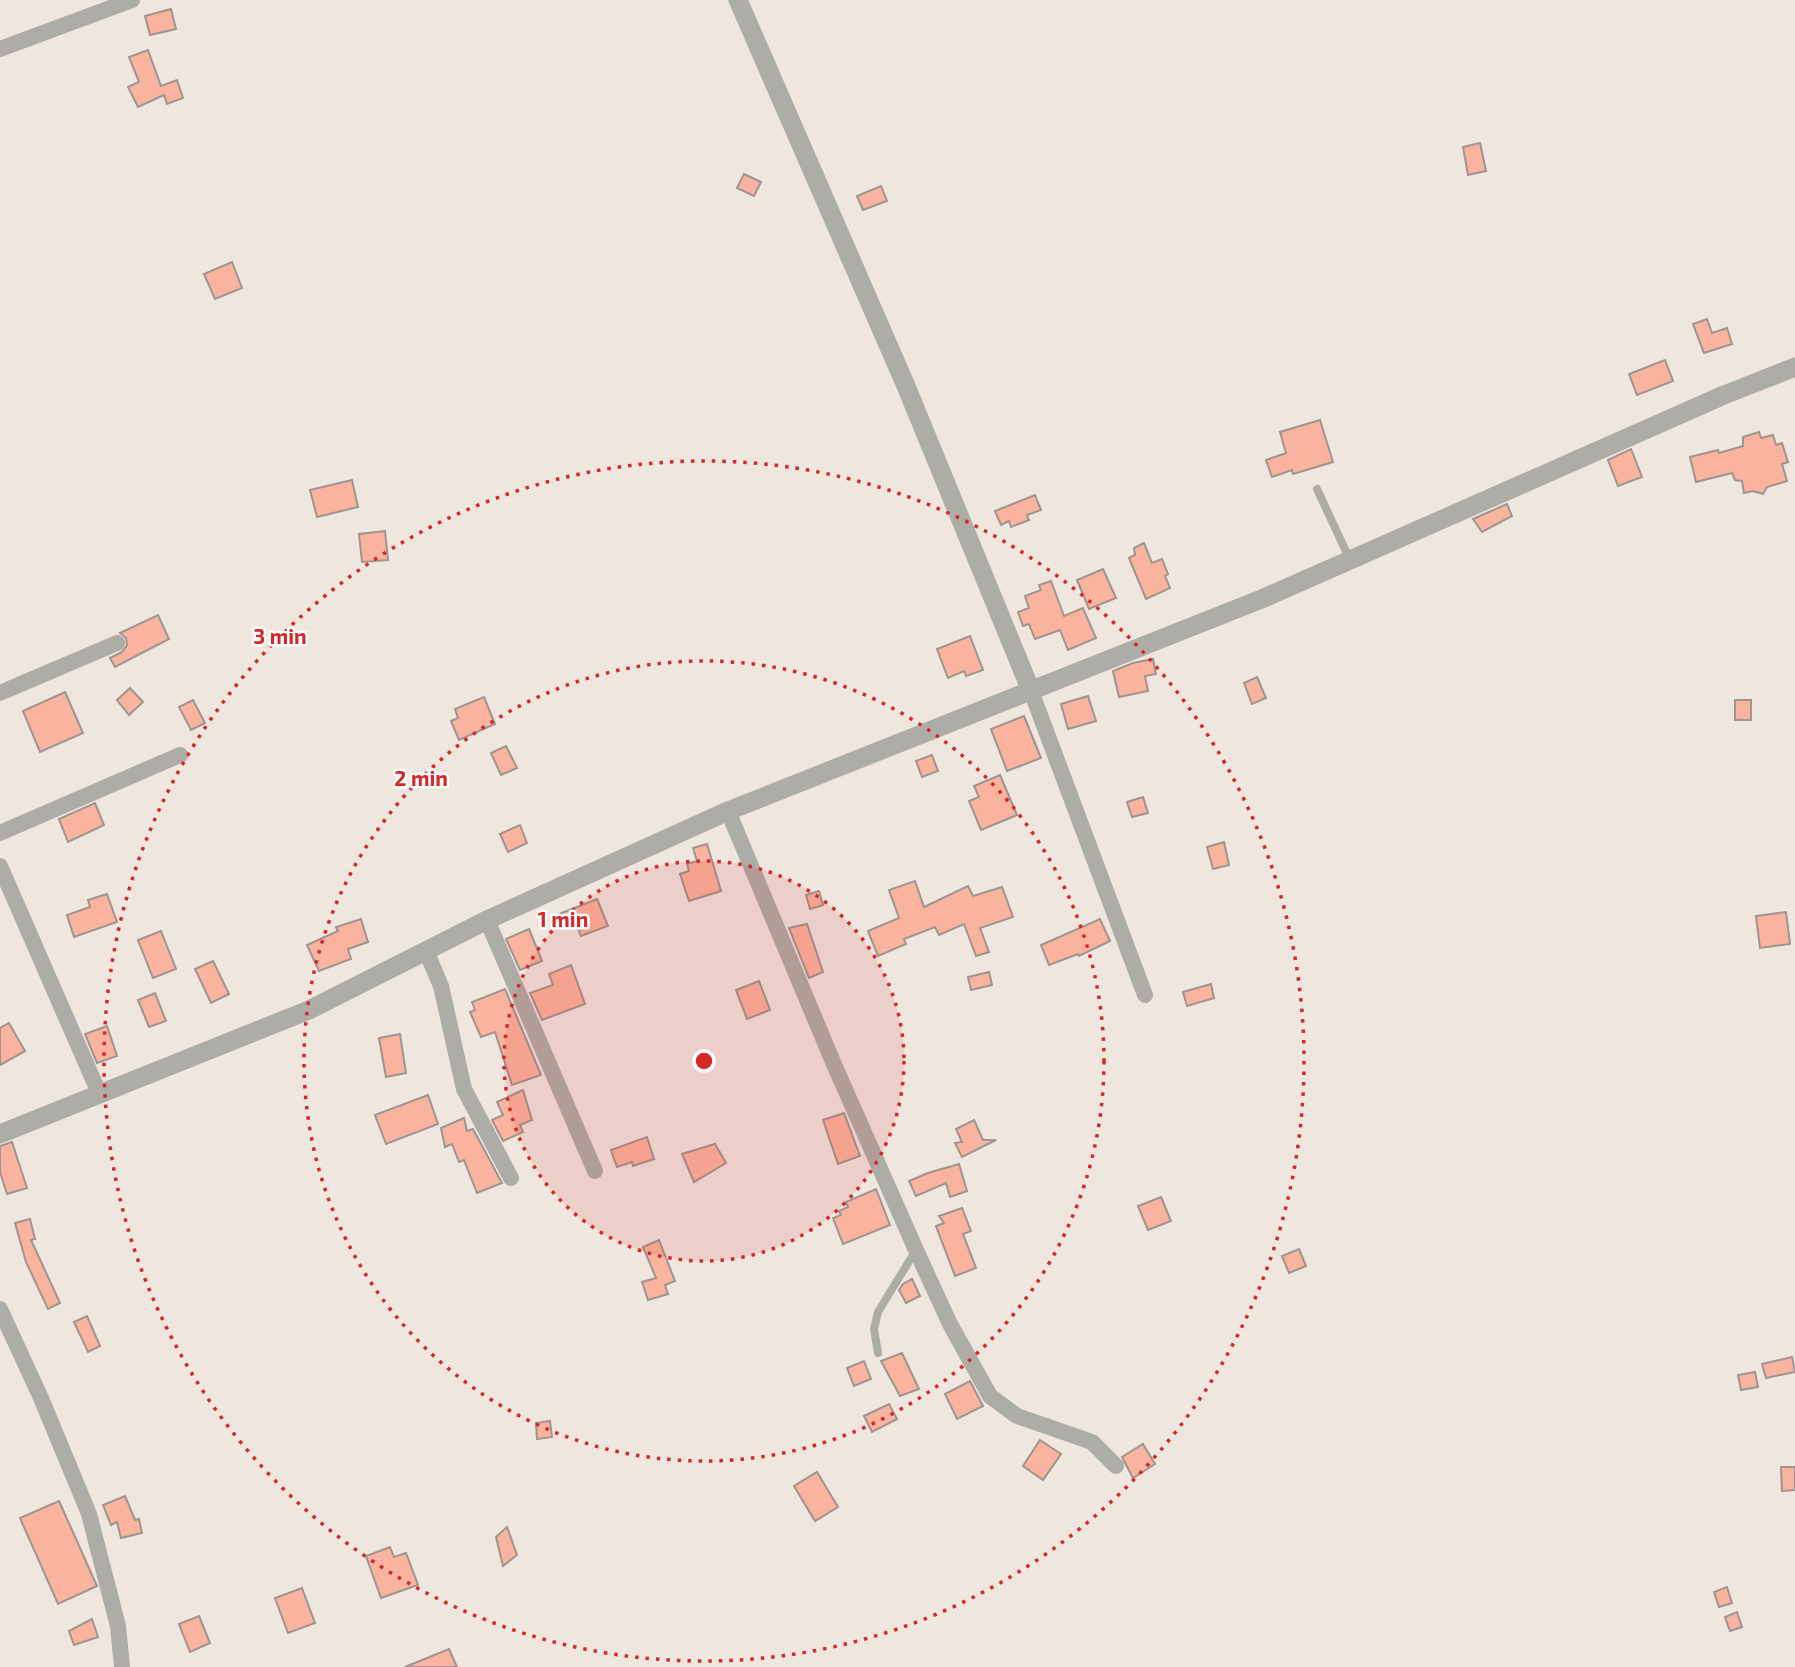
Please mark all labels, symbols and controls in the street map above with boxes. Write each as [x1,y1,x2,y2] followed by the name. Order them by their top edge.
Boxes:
[253,623,307,648] text: 3 min
[394,765,448,790] text: 2 min
[538,906,588,931] text: 1 min
[692,1049,716,1073] centre of rings

